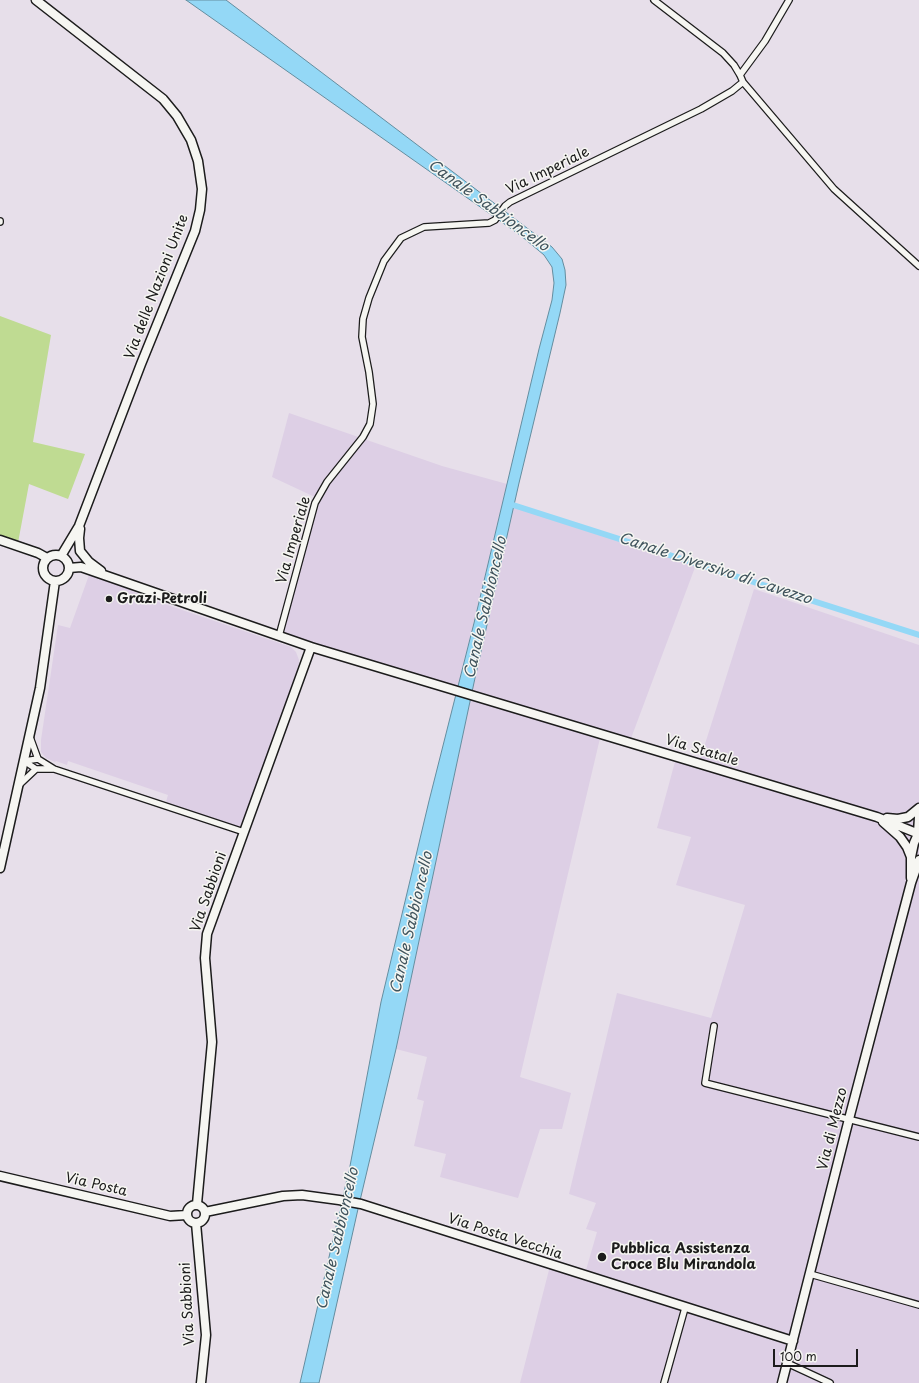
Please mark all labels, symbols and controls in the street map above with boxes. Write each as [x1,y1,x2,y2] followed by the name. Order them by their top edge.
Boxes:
[504,144,592,198] street label: Via Imperiale
[424,156,552,256] water label: Canale Sabbioncello
[122,212,192,362] street label: Via delle Nazioni Unite
[273,494,315,586] street label: Via Imperiale
[616,529,814,609] water label: Canale Diversivo di Cavezzo
[461,535,511,681] water label: Canale Sabbioncello
[117,591,207,607] place label: Grazi Petroli
[104,594,114,604] marker: Grazi Petroli
[663,732,741,770] street label: Via Statale
[187,850,231,934] street label: Via Sabbioni
[387,850,437,996] water label: Canale Sabbioncello
[815,1086,851,1172] street label: Via di Mezzo
[313,1166,363,1312] water label: Canale Sabbioncello
[63,1170,129,1200] street label: Via Posta
[446,1211,564,1263] street label: Via Posta Vecchia
[611,1241,756,1274] place label: Pubblica Assistenza Croce Blu Mirandola
[596,1251,608,1263] marker: Pubblica Assistenza Croce Blu Mirandola
[177,1262,199,1346] street label: Via Sabbioni
[775,1341,860,1367] scale bar
[780,1347,817,1365] text: 100 m

